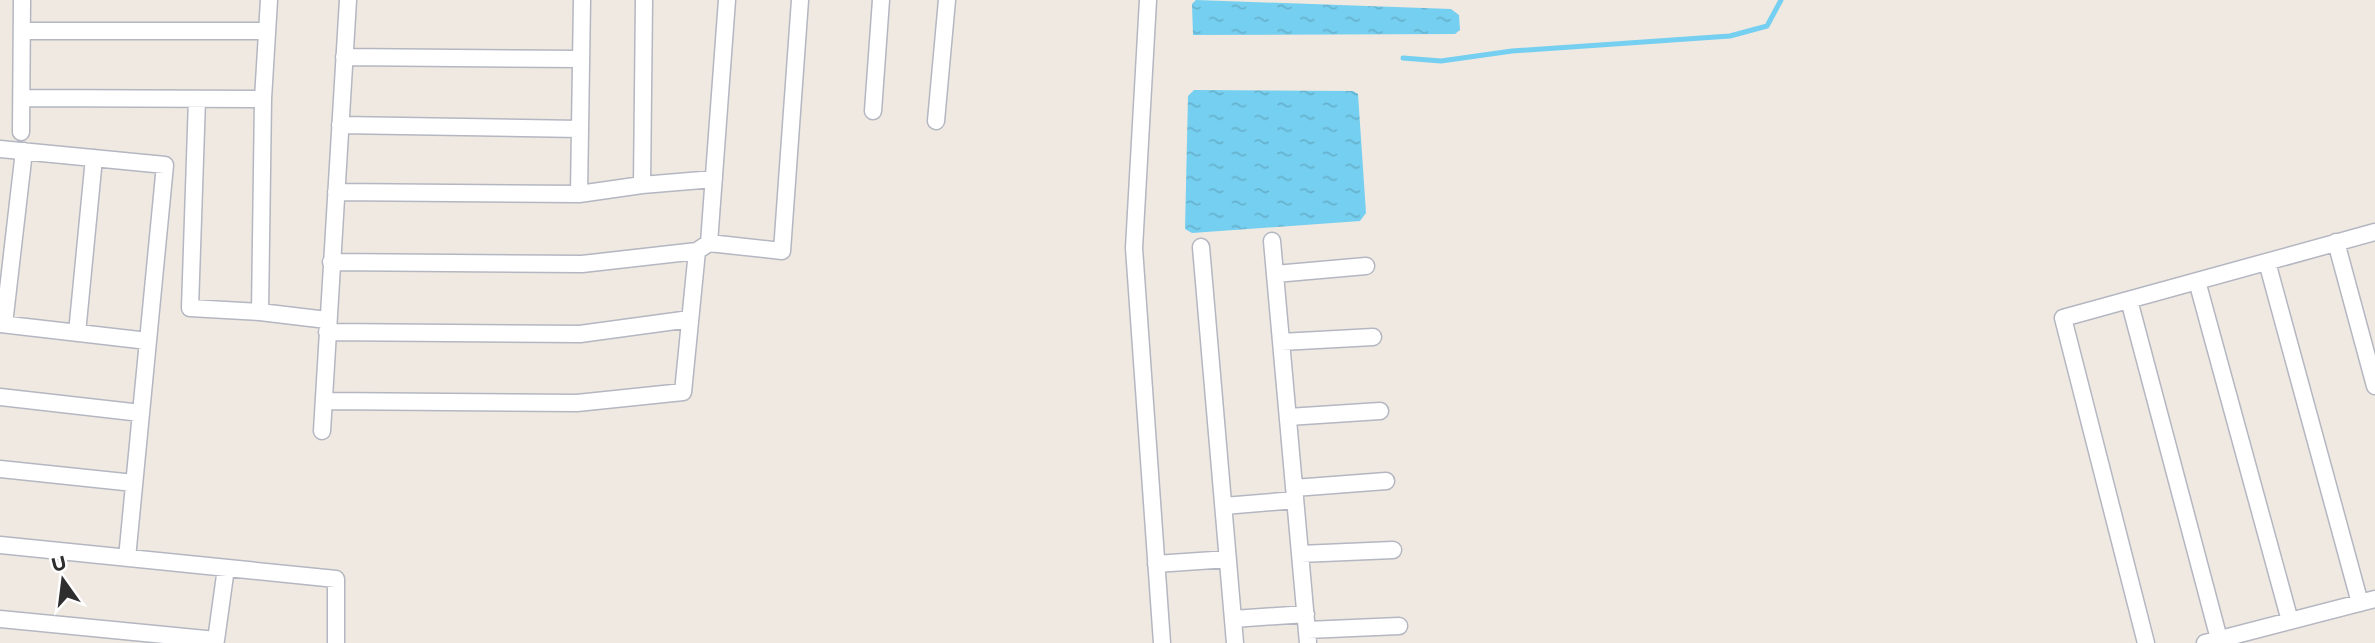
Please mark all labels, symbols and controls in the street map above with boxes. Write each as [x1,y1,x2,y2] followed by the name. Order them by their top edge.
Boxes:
[28,545,98,615] north arrow
[49,551,69,577] text: U

